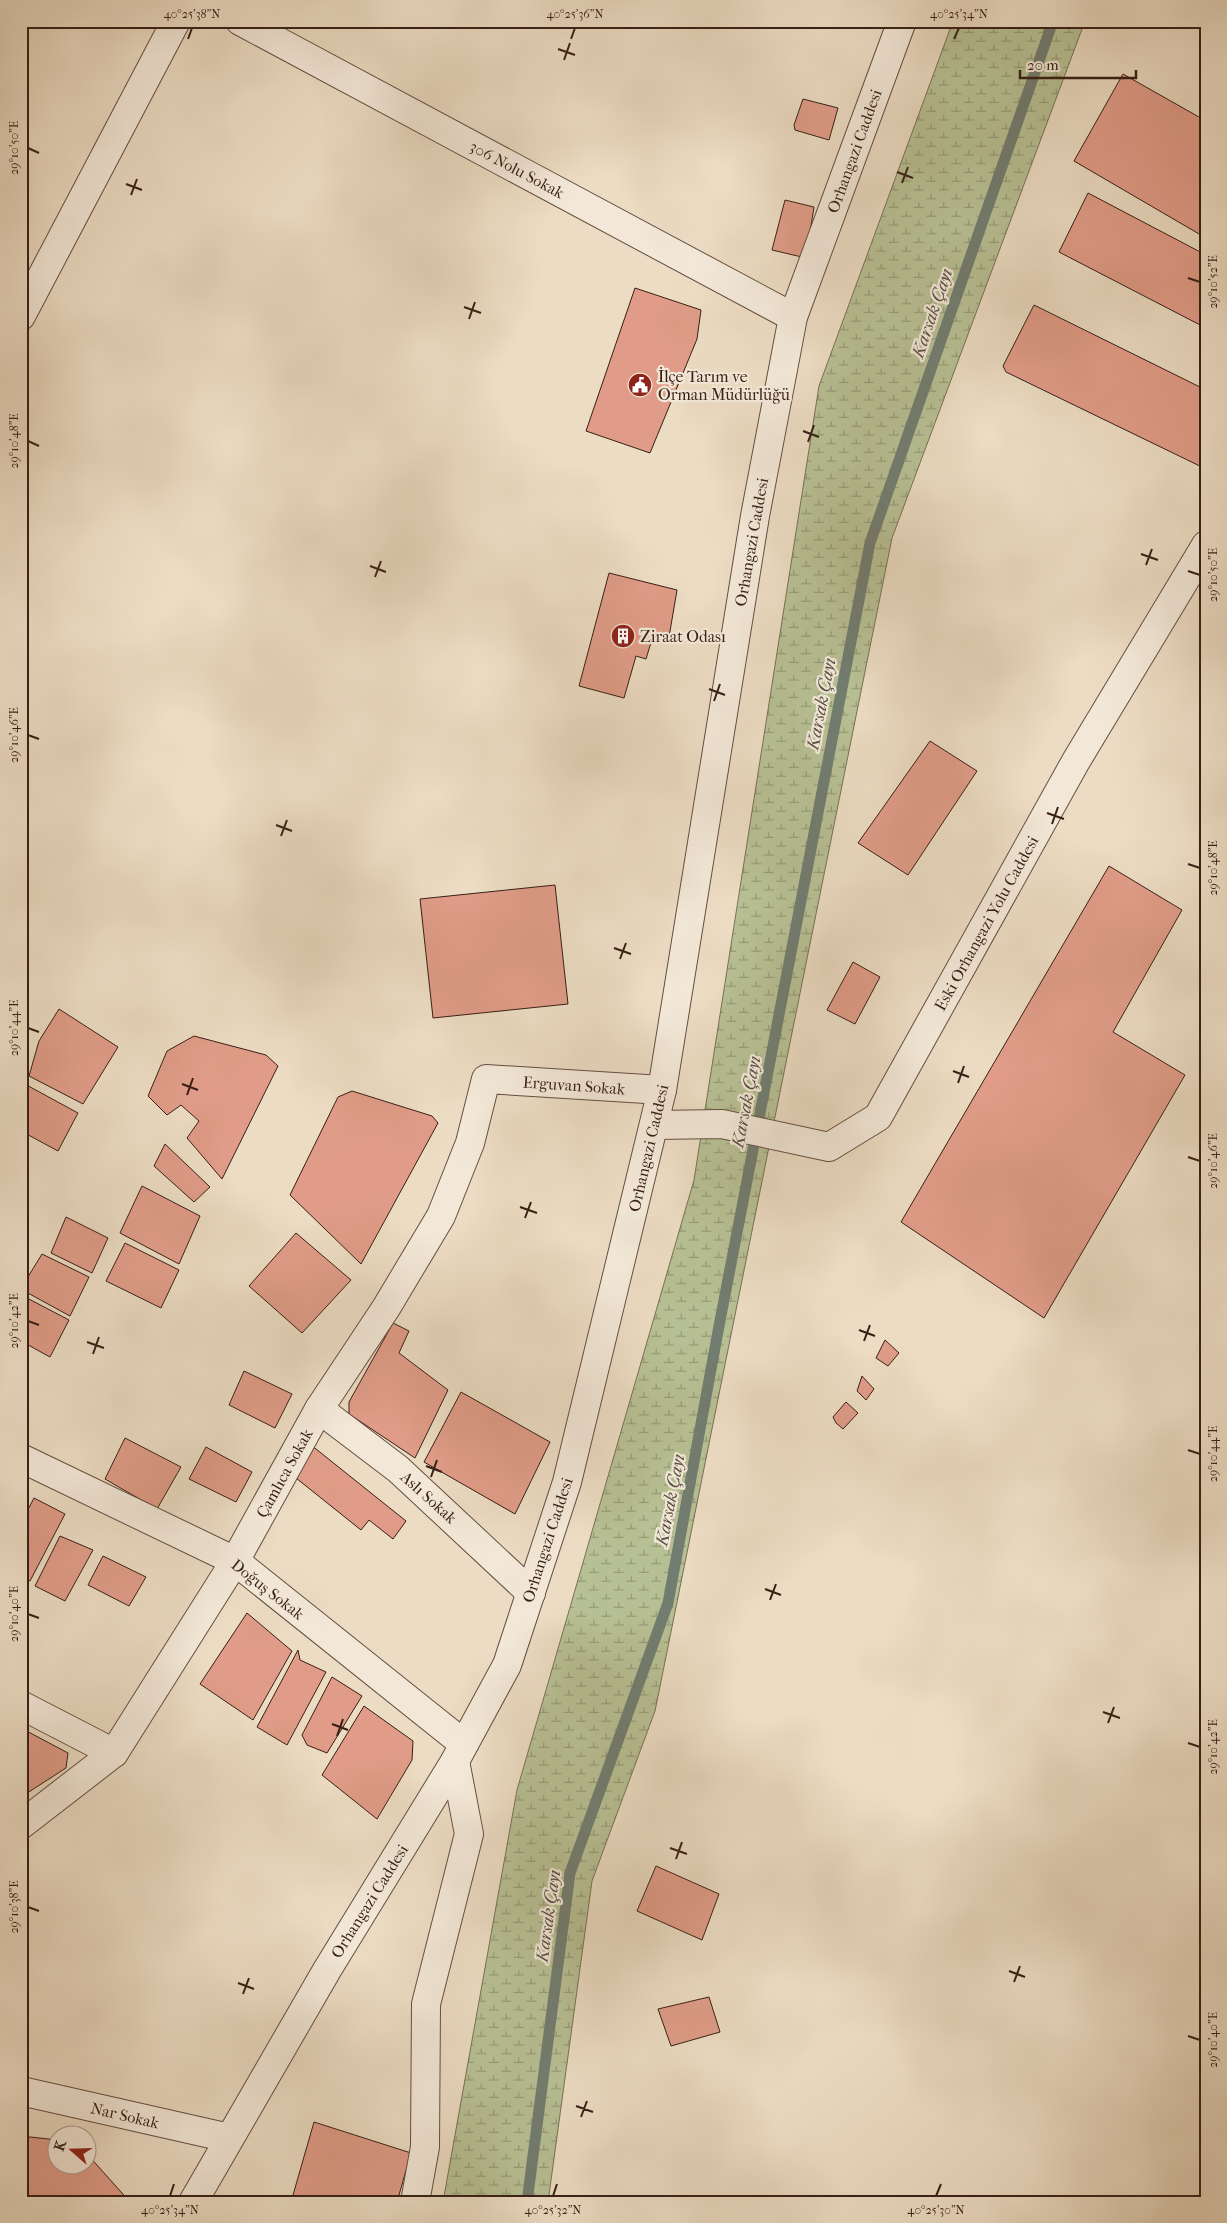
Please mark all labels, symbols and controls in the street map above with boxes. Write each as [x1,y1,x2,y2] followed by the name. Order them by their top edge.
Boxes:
[164,7,220,21] text: 40°25'38"N
[546,7,604,21] text: 40°25'36"N
[930,7,988,21] text: 40°25'34"N
[1020,48,1136,80] scale bar
[1027,56,1059,74] text: 20 m
[823,86,886,216] street label: Orhangazi Caddesi
[7,121,21,175] text: 29°10'50"E
[466,137,568,203] street label: 306 Nolu Sokak
[1206,255,1220,309] text: 29°10'52"E
[907,266,958,362] water label: Karsak Çayı
[658,367,790,404] place label: İlçe Tarım ve Orman Müdürlüğü
[627,372,653,398] public building icon: İlçe Tarım ve Orman Müdürlüğü
[7,413,21,469] text: 29°10'48"E
[731,476,772,608] street label: Orhangazi Caddesi
[1206,548,1220,602] text: 29°10'50"E
[610,623,636,649] building icon: Ziraat Odası
[640,627,726,646] place label: Ziraat Odası
[802,656,841,754] water label: Karsak Çayı
[7,707,21,763] text: 29°10'46"E
[930,832,1043,1014] street label: Eski Orhangazi Yolu Caddesi
[1206,840,1220,896] text: 29°10'48"E
[7,1000,21,1056] text: 29°10'44"E
[727,1054,766,1152] water label: Karsak Çayı
[522,1072,626,1099] street label: Erguvan Sokak
[625,1082,672,1214] street label: Orhangazi Caddesi
[1206,1133,1220,1189] text: 29°10'46"E
[7,1293,21,1349] text: 29°10'42"E
[252,1425,318,1521] street label: Çamlıca Sokak
[1206,1426,1220,1482] text: 29°10'44"E
[651,1452,690,1550] water label: Karsak Çayı
[396,1467,461,1528] street label: Aslı Sokak
[518,1475,577,1605] street label: Orhangazi Caddesi
[227,1555,309,1625] street label: Doğuş Sokak
[7,1586,21,1642] text: 29°10'40"E
[1206,1719,1220,1775] text: 29°10'42"E
[327,1841,412,1962] street label: Orhangazi Caddesi
[531,1869,565,1966] water label: Karsak Çayı
[7,1880,21,1934] text: 29°10'38"E
[1206,2012,1220,2068] text: 29°10'40"E
[89,2098,162,2133] street label: Nar Sokak
[48,2126,98,2176] north arrow
[51,2137,70,2153] text: K
[141,2203,199,2217] text: 40°25'34"N
[525,2203,581,2217] text: 40°25'32"N
[907,2203,965,2217] text: 40°25'30"N

